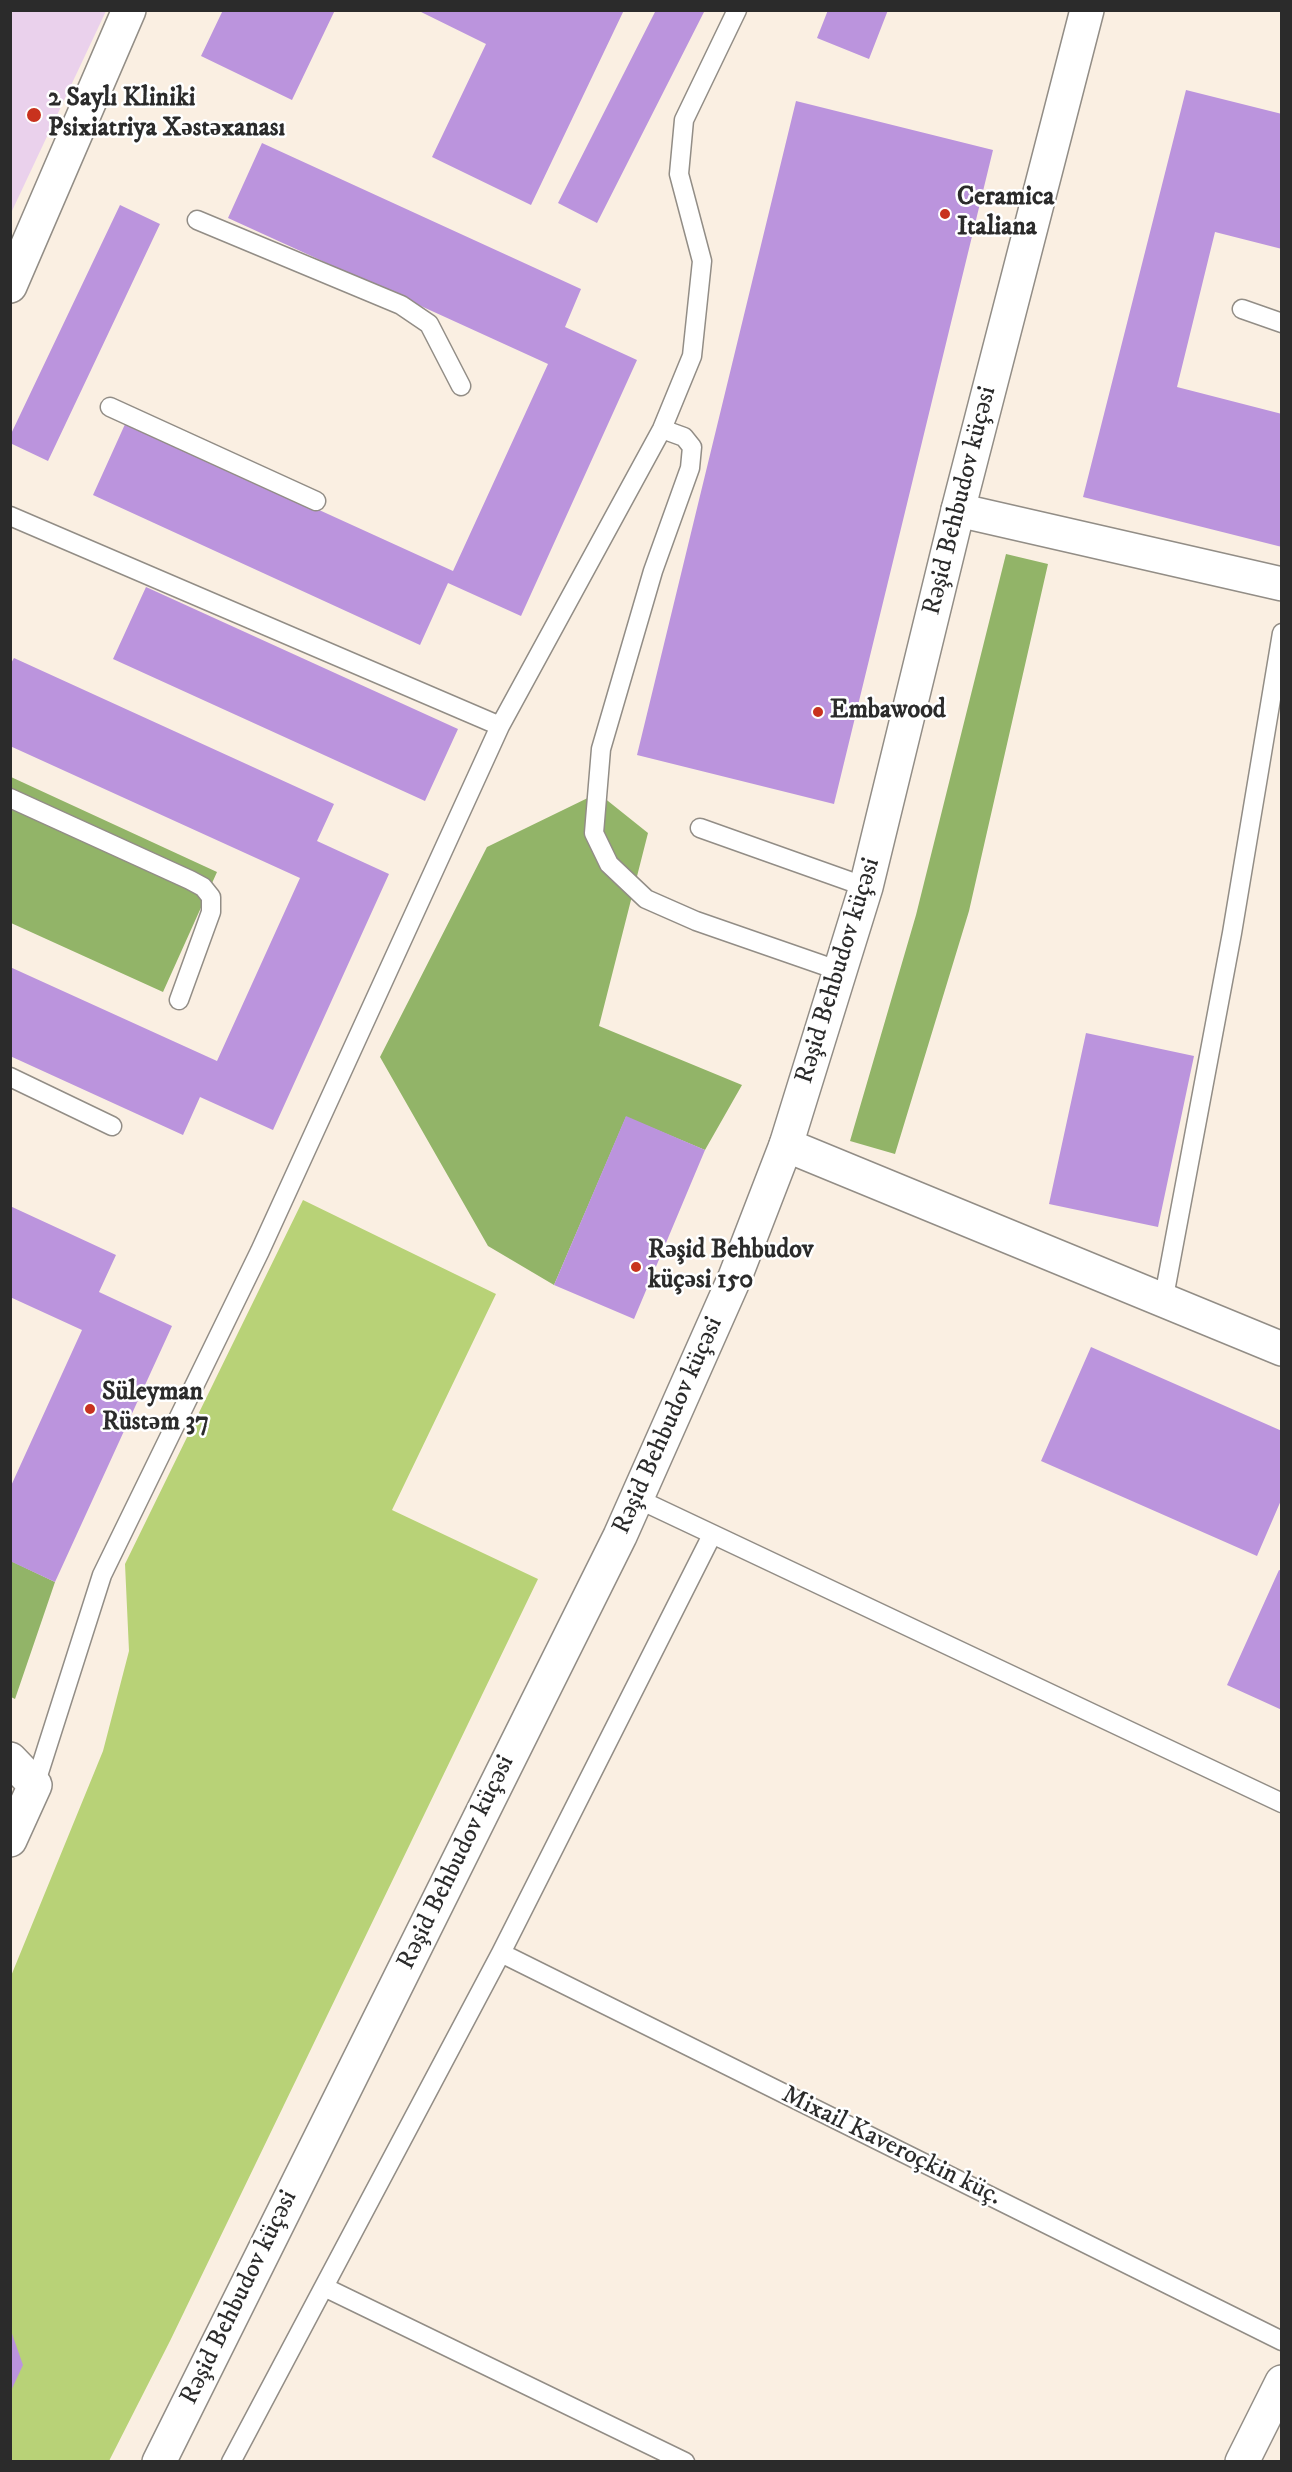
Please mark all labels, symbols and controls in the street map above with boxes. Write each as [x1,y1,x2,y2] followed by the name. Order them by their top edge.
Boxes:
[48,84,285,146] place label: 2 Saylı Kliniki Psixiatriya Xəstəxanası
[25,106,43,124] marker: 2 Saylı Kliniki Psixiatriya Xəstəxanası
[957,183,1054,244] place label: Ceramica Italiana
[938,207,952,221] marker: Ceramica Italiana
[918,383,1004,619] street label: Rəşid Behbudov küçəsi
[830,696,946,728] place label: Embawood
[811,705,825,719] marker: Embawood
[790,854,888,1088] street label: Rəşid Behbudov küçəsi
[648,1236,813,1298] place label: Rəşid Behbudov küçəsi 150
[629,1260,643,1274] marker: Rəşid Behbudov küçəsi 150
[607,1313,731,1539] street label: Rəşid Behbudov küçəsi
[102,1378,209,1440] place label: Süleyman Rüstəm 37
[83,1402,97,1416] marker: Süleyman Rüstəm 37
[392,1751,522,1975] street label: Rəşid Behbudov küçəsi
[776,2080,1006,2214] street label: Mixail Kaveroçkin küç.
[175,2186,305,2410] street label: Rəşid Behbudov küçəsi

